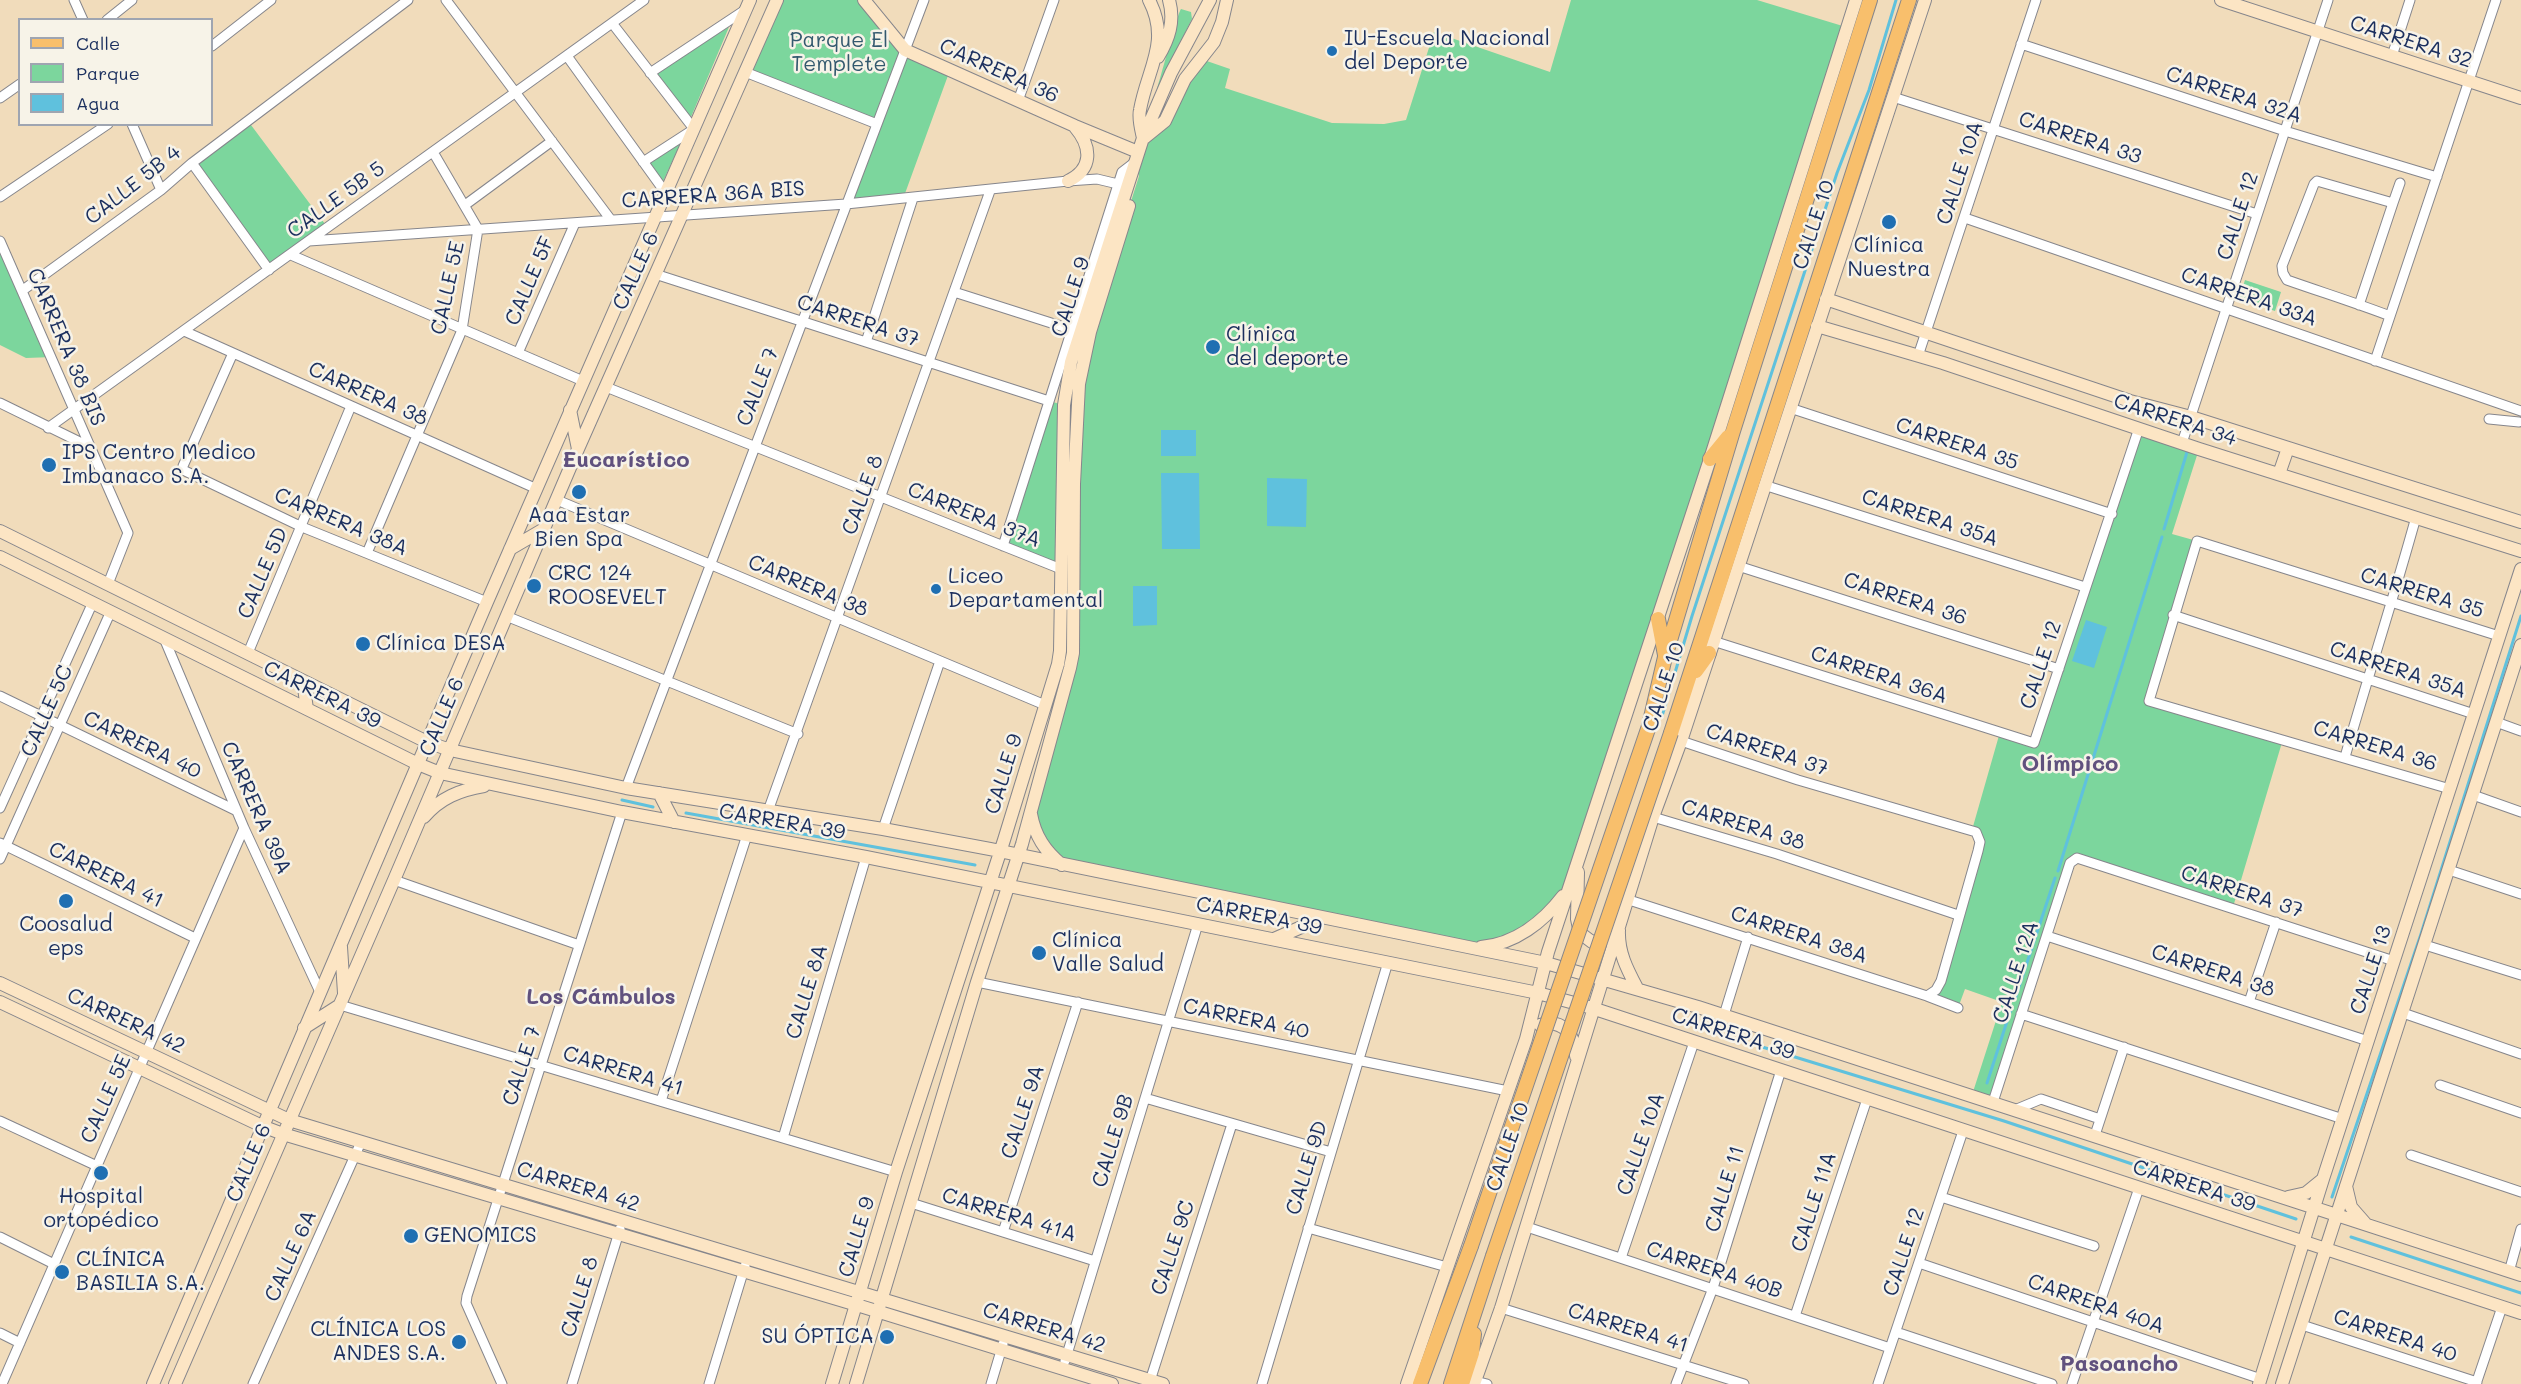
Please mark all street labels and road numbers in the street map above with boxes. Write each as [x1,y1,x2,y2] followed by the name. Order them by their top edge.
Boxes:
[2347,10,2475,74] street label: CARRERA 32
[935,33,1063,109] street label: CARRERA 36
[2163,61,2305,129] street label: CARRERA 32A
[2015,106,2145,170] street label: CARRERA 33
[1931,118,1989,228] street label: CALLE 10A
[80,140,186,230] street label: CALLE 5B 4
[282,156,390,244] street label: CALLE 5B 5
[2212,169,2264,263] street label: CALLE 12
[621,176,805,214] street label: CARRERA 36A BIS
[1788,177,1840,273] street label: CALLE 10
[608,228,664,314] street label: CALLE 6
[500,233,560,329] street label: CALLE 5F
[426,239,470,337] street label: CALLE 5E
[1046,254,1096,340] street label: CALLE 9
[2178,262,2320,332] street label: CARRERA 33A
[21,264,111,430] street label: CARRERA 38 BIS
[794,289,922,353] street label: CARRERA 37
[732,344,784,430] street label: CALLE 7
[304,356,432,432] street label: CARRERA 38
[2110,388,2240,452] street label: CARRERA 34
[1892,412,2022,476] street label: CARRERA 35
[837,452,889,538] street label: CALLE 8
[904,477,1044,553] street label: CARRERA 37A
[270,483,412,561] street label: CARRERA 38A
[1858,484,2002,552] street label: CARRERA 35A
[232,523,294,623] street label: CALLE 5D
[744,549,872,623] street label: CARRERA 38
[2357,562,2487,624] street label: CARRERA 35
[1840,567,1970,631] street label: CARRERA 36
[2015,618,2067,712] street label: CALLE 12
[2326,636,2470,704] street label: CARRERA 35A
[1638,639,1690,735] street label: CALLE 10
[1807,641,1951,709] street label: CARRERA 36A
[259,656,385,734] street label: CARRERA 39
[16,661,78,761] street label: CALLE 5C
[414,674,470,760] street label: CALLE 6
[79,706,205,784] street label: CARRERA 40
[2310,715,2440,777] street label: CARRERA 36
[1703,718,1831,782] street label: CARRERA 37
[980,731,1028,817] street label: CALLE 9
[216,738,296,878] street label: CARRERA 39A
[1678,794,1808,856] street label: CARRERA 38
[717,798,847,846] street label: CARRERA 39
[44,836,168,914] street label: CARRERA 41
[2178,860,2306,924] street label: CARRERA 37
[1194,891,1324,941] street label: CARRERA 39
[1727,901,1871,969] street label: CARRERA 38A
[1988,918,2044,1026] street label: CALLE 12A
[2345,922,2397,1018] street label: CALLE 13
[2148,939,2278,1003] street label: CARRERA 38
[781,942,833,1042] street label: CALLE 8A
[63,983,189,1059] street label: CARRERA 42
[1181,993,1311,1045] street label: CARRERA 40
[1668,1002,1798,1066] street label: CARRERA 39
[497,1023,547,1109] street label: CALLE 7
[560,1041,686,1101] street label: CARRERA 41
[75,1051,137,1147] street label: CALLE 5E
[996,1062,1050,1162] street label: CALLE 9A
[1612,1089,1670,1199] street label: CALLE 10A
[1087,1091,1139,1191] street label: CALLE 9B
[1481,1099,1535,1195] street label: CALLE 10
[1281,1118,1333,1218] street label: CALLE 9D
[221,1120,277,1206] street label: CALLE 6
[1700,1143,1750,1235] street label: CALLE 11
[1786,1149,1842,1255] street label: CALLE 11A
[2129,1154,2259,1218] street label: CARRERA 39
[513,1156,643,1218] street label: CARRERA 42
[939,1183,1079,1247] street label: CARRERA 41A
[833,1194,881,1280] street label: CALLE 9
[1146,1198,1200,1298] street label: CALLE 9C
[1878,1205,1930,1299] street label: CALLE 12
[260,1206,322,1306] street label: CALLE 6A
[1643,1236,1785,1304] street label: CARRERA 40B
[556,1254,604,1340] street label: CALLE 8
[2024,1269,2168,1339] street label: CARRERA 40A
[979,1297,1109,1359] street label: CARRERA 42
[1565,1298,1691,1358] street label: CARRERA 41
[2330,1304,2460,1368] street label: CARRERA 40

